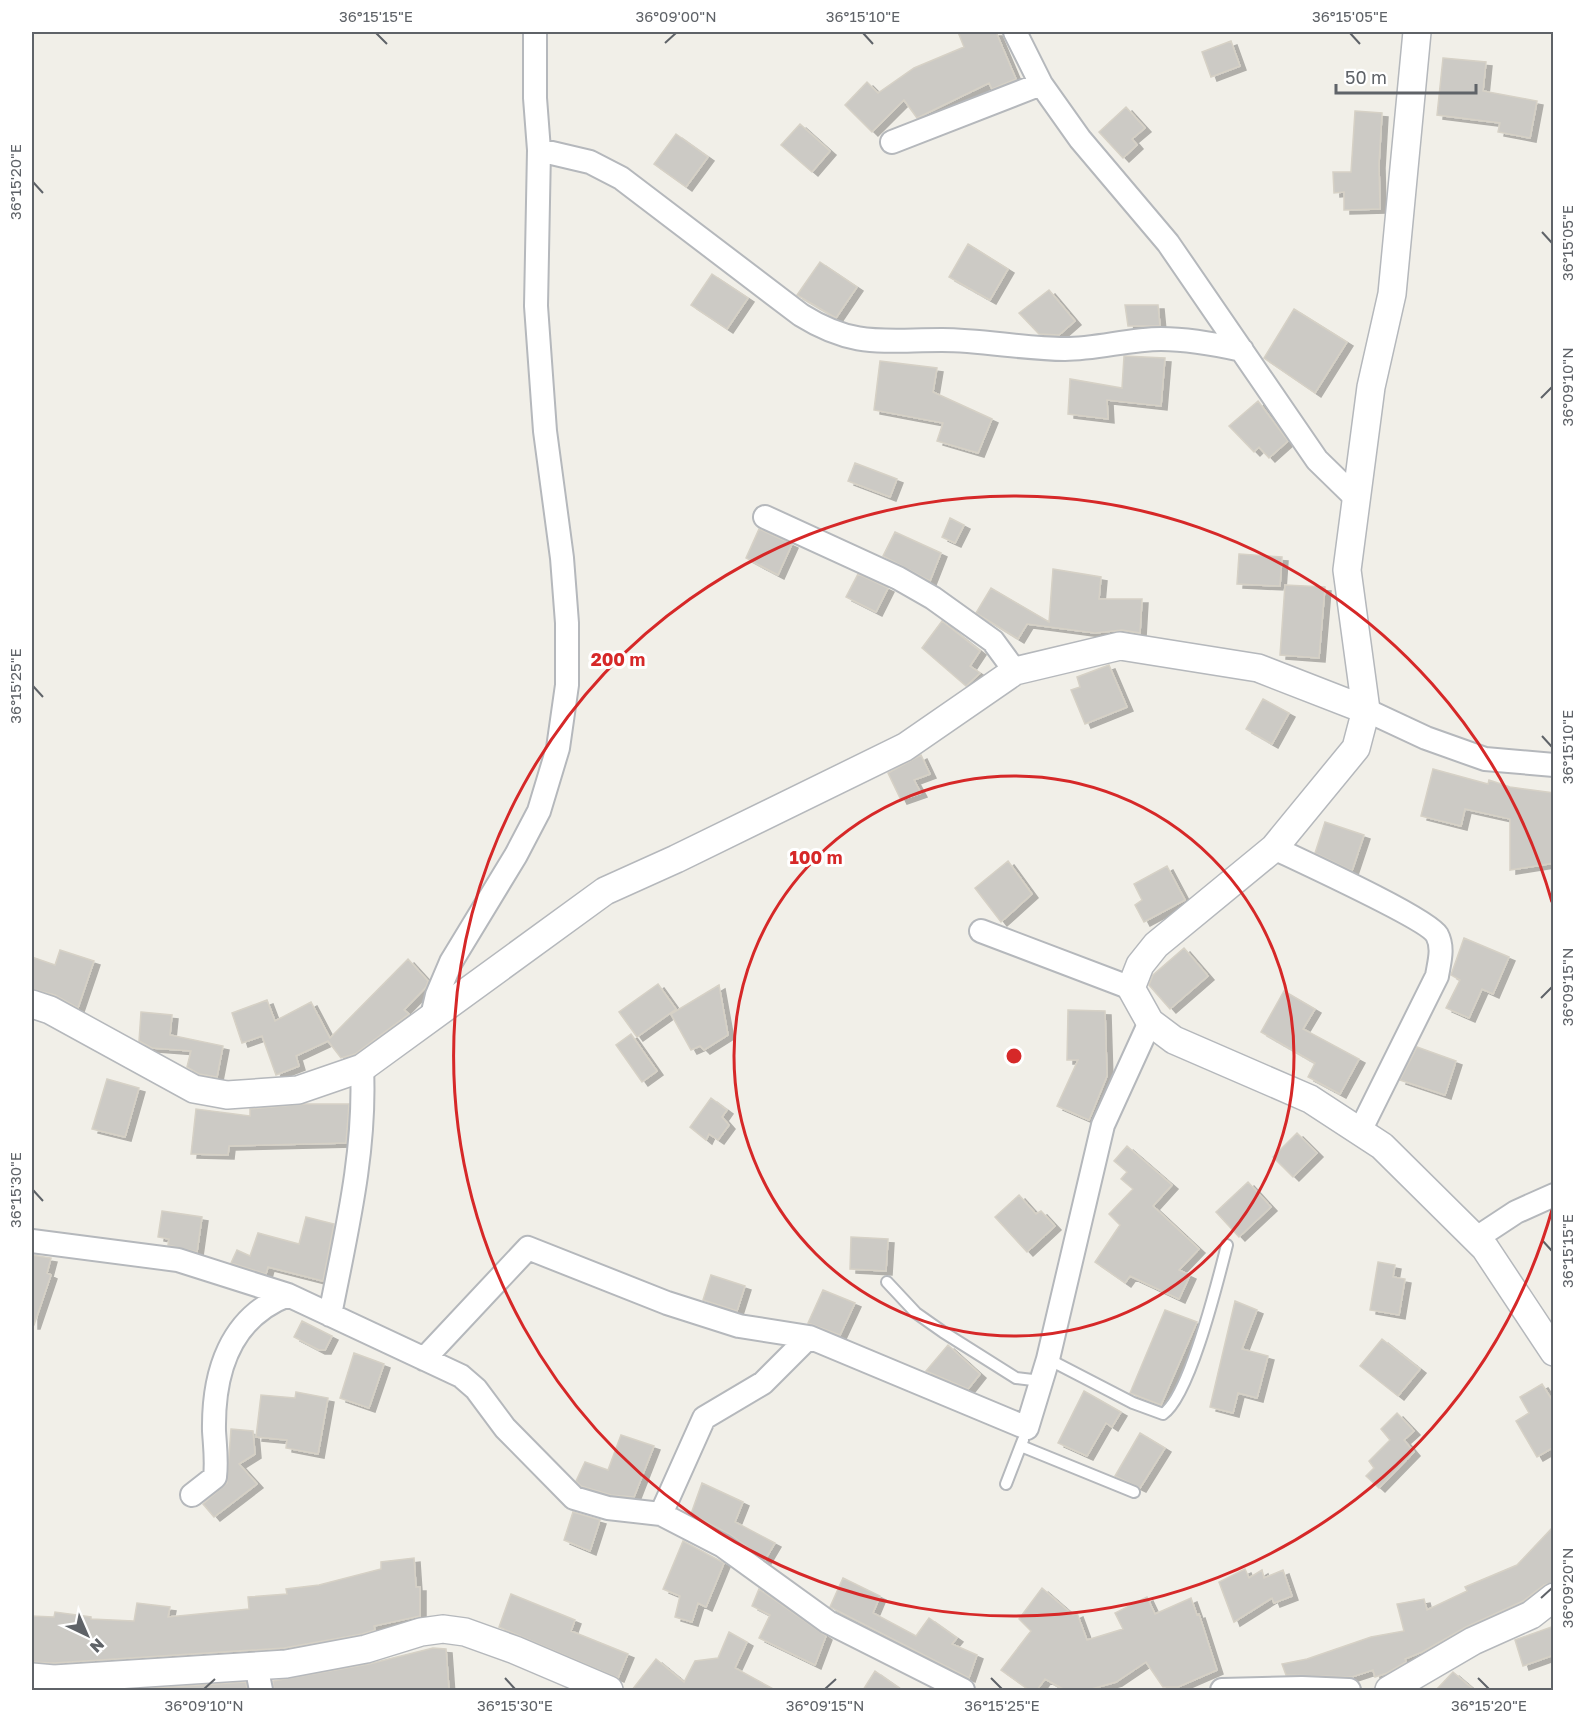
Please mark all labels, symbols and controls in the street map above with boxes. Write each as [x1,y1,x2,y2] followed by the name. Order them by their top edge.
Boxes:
[339,7,413,25] text: 36°15'15"E
[635,7,717,25] text: 36°09'00"N
[826,7,900,25] text: 36°15'10"E
[1312,7,1388,25] text: 36°15'05"E
[1336,57,1476,95] scale bar
[1345,66,1387,88] text: 50 m
[6,144,24,220] text: 36°15'20"E
[1558,205,1576,281] text: 36°15'05"E
[1558,347,1576,427] text: 36°09'10"N
[6,648,24,724] text: 36°15'25"E
[591,648,645,670] text: 200 m
[1558,710,1576,784] text: 36°15'10"E
[790,846,842,868] text: 100 m
[1558,948,1576,1026] text: 36°09'15"N
[1004,1046,1024,1066] centre of rings
[6,1152,24,1228] text: 36°15'30"E
[1558,1214,1576,1288] text: 36°15'15"E
[1558,1548,1576,1628] text: 36°09'20"N
[57,1605,117,1665] north arrow
[86,1634,109,1657] text: N
[164,1696,244,1714] text: 36°09'10"N
[477,1696,553,1714] text: 36°15'30"E
[786,1696,864,1714] text: 36°09'15"N
[964,1696,1040,1714] text: 36°15'25"E
[1451,1696,1527,1714] text: 36°15'20"E

